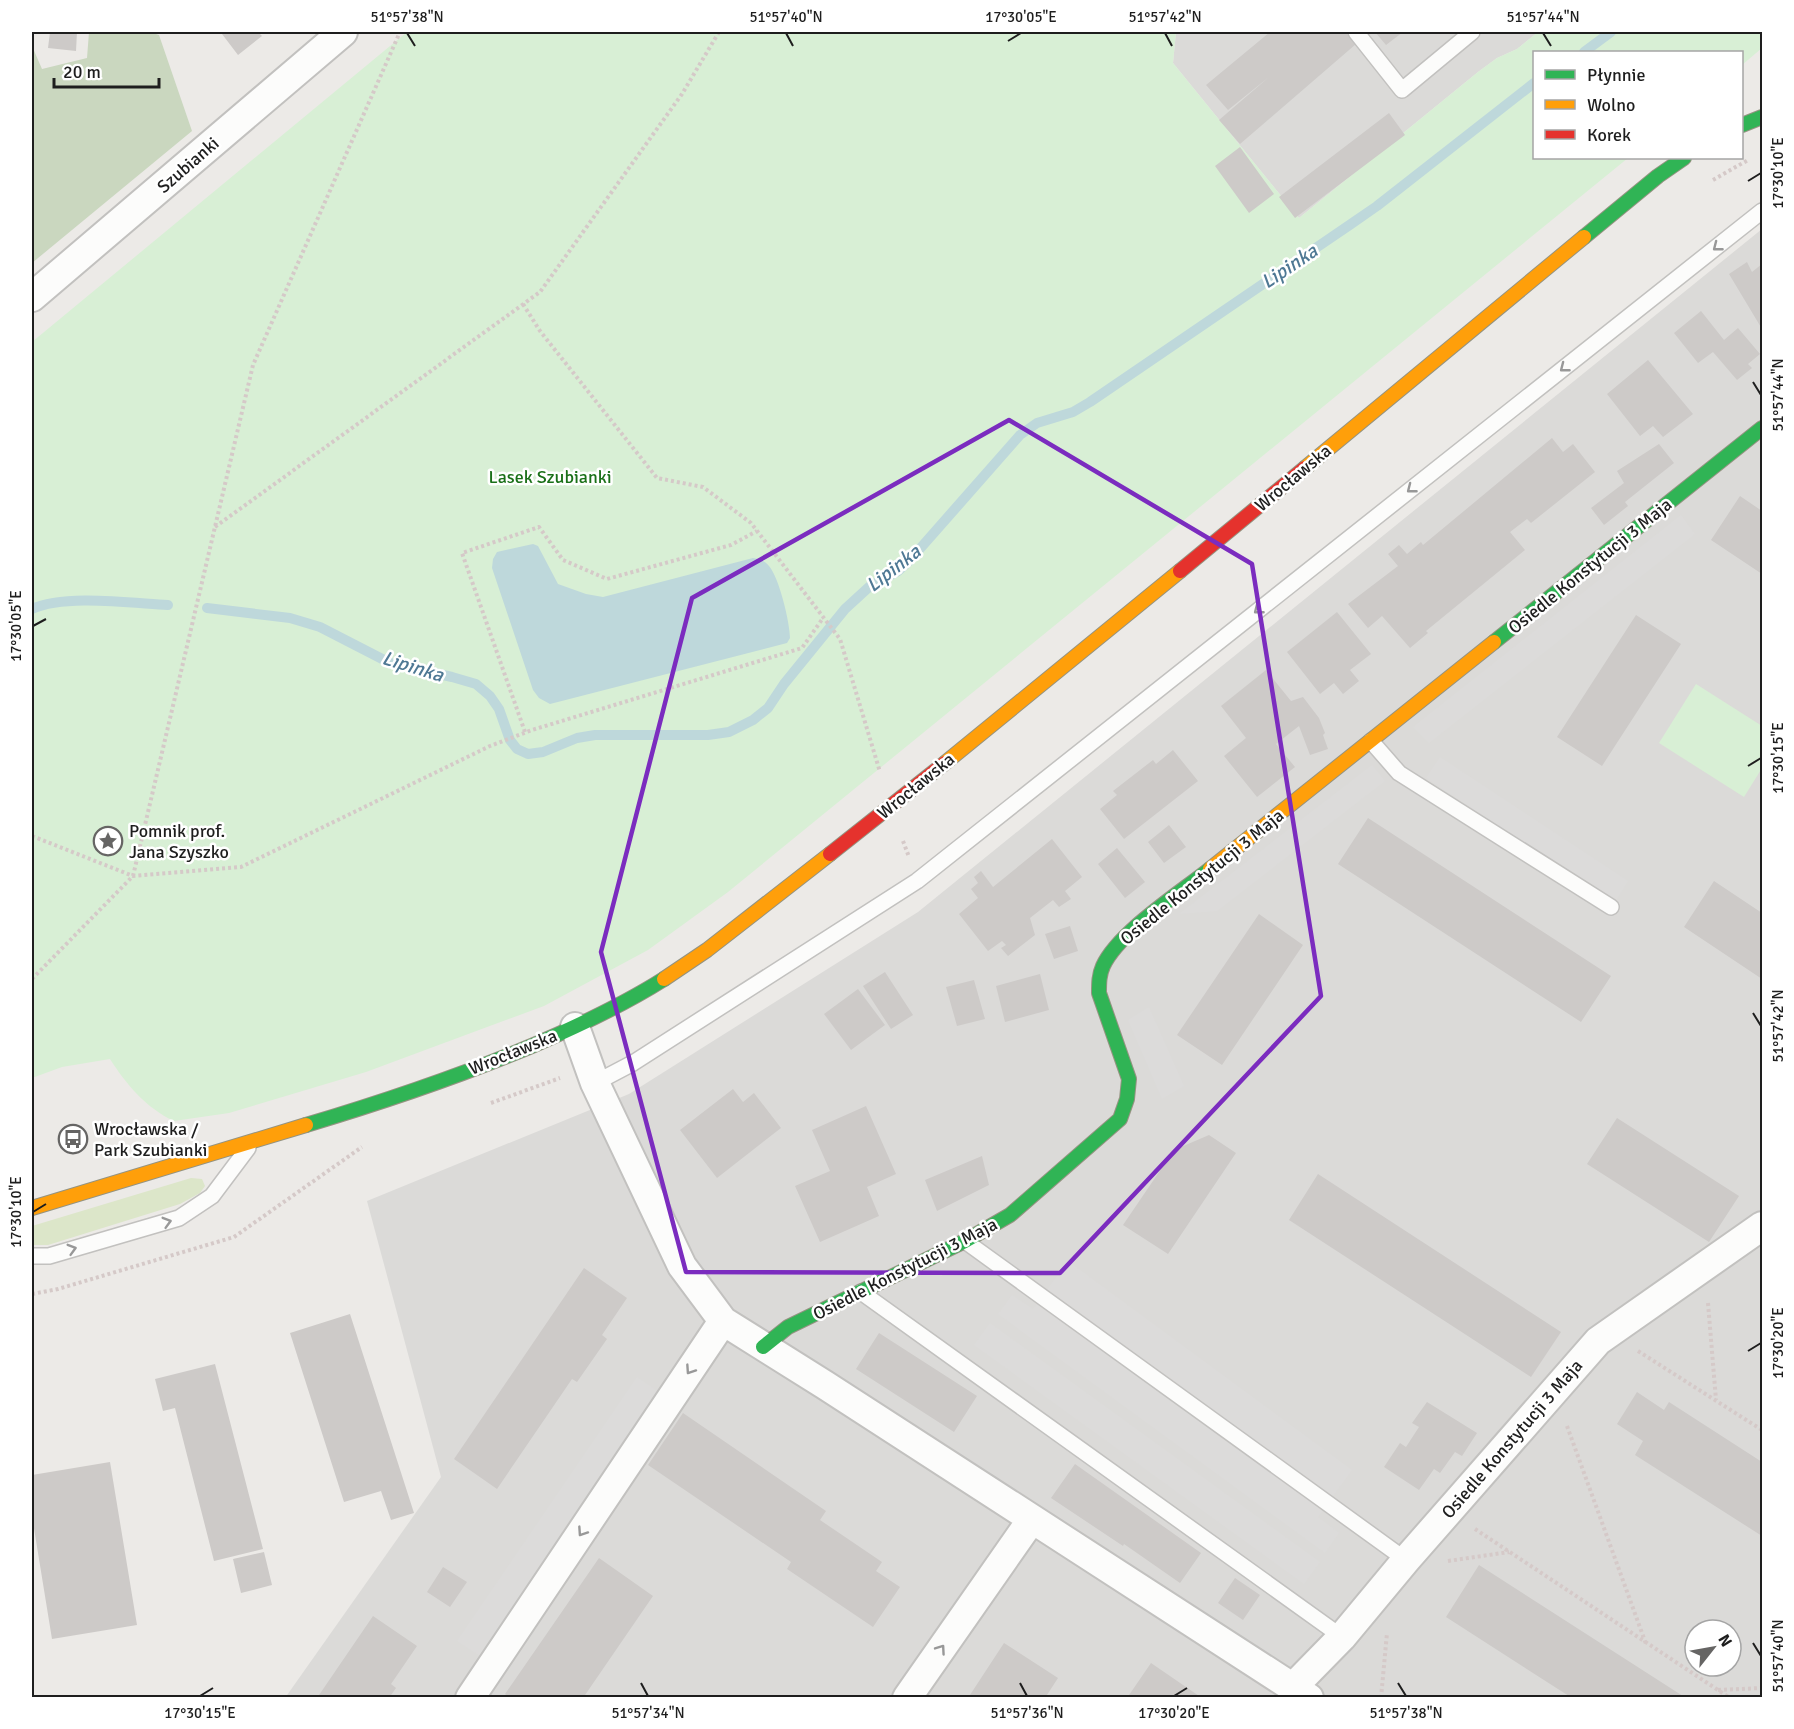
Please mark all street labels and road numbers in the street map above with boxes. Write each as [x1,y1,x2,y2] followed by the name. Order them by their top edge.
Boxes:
[153,132,223,198] street label: Szubianki
[1250,440,1336,516] street label: Wrocławska
[1504,493,1676,639] street label: Osiedle Konstytucji 3 Maja
[873,748,959,824] street label: Wrocławska
[1116,804,1288,950] street label: Osiedle Konstytucji 3 Maja
[466,1024,560,1080] street label: Wrocławska
[809,1213,1001,1325] street label: Osiedle Konstytucji 3 Maja
[1437,1355,1587,1523] street label: Osiedle Konstytucji 3 Maja

